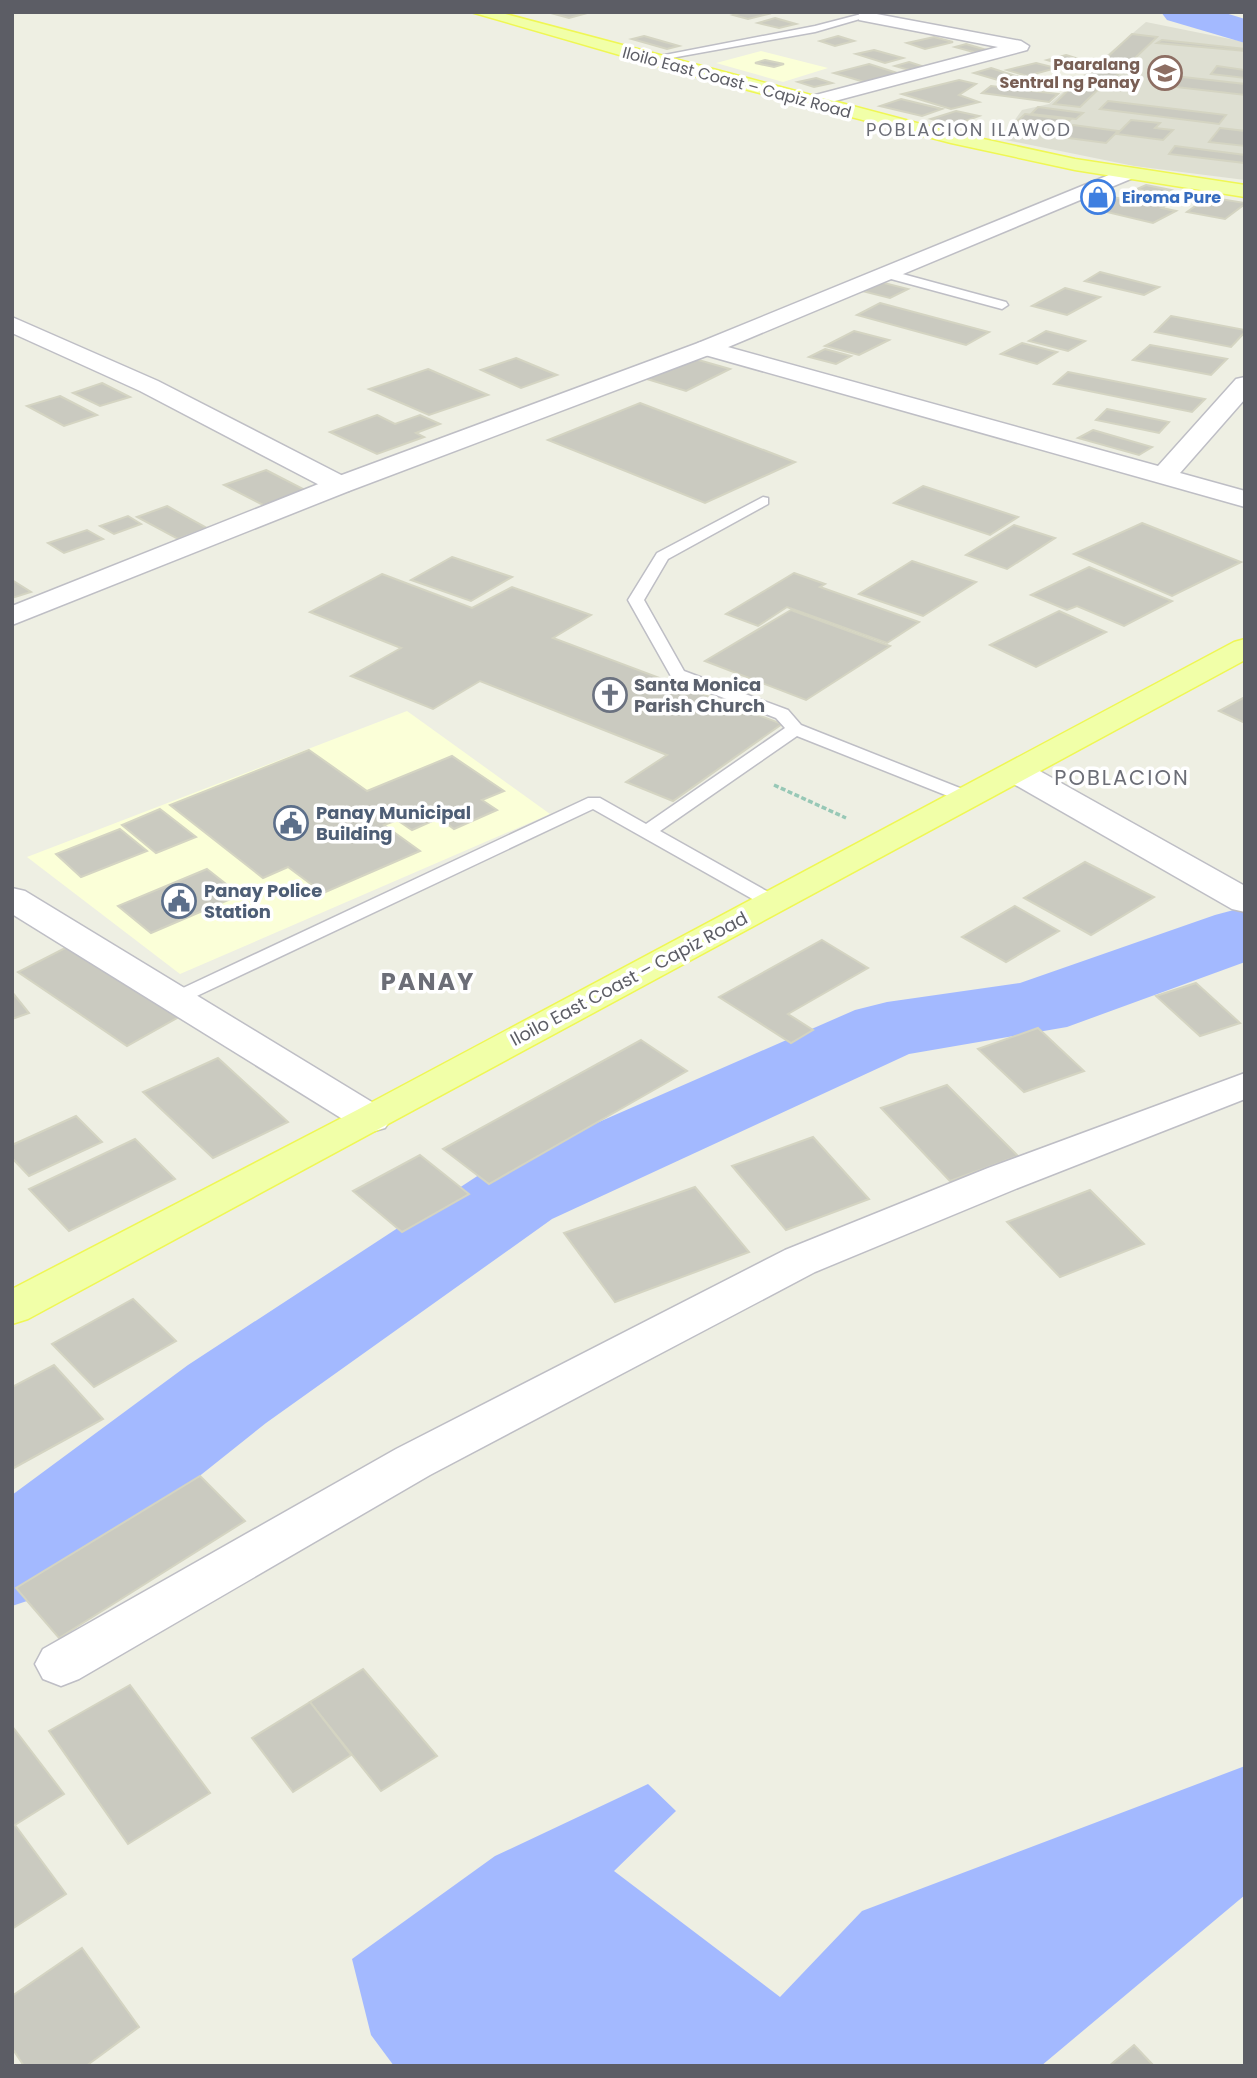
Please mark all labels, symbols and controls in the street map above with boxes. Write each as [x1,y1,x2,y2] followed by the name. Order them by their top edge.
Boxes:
[620,41,854,124] street label: Iloilo East Coast – Capiz Road
[1000,53,1141,94] place label: Paaralang Sentral ng Panay
[1146,54,1184,92] school or university icon: Paaralang Sentral ng Panay
[866,117,1072,142] district label: POBLACION ILAWOD
[1079,178,1117,216] shop icon: Eiroma Pure
[1122,186,1221,209] place label: Eiroma Pure
[634,672,765,718] place label: Santa Monica Parish Church
[591,676,629,714] church icon: Santa Monica Parish Church
[1054,763,1190,792] district label: POBLACION
[316,800,471,846] place label: Panay Municipal Building
[272,804,310,842] public building icon: Panay Municipal Building
[204,878,322,924] place label: Panay Police Station
[160,882,198,920] public building icon: Panay Police Station
[506,905,752,1052] street label: Iloilo East Coast – Capiz Road
[381,965,475,998] district label: PANAY

